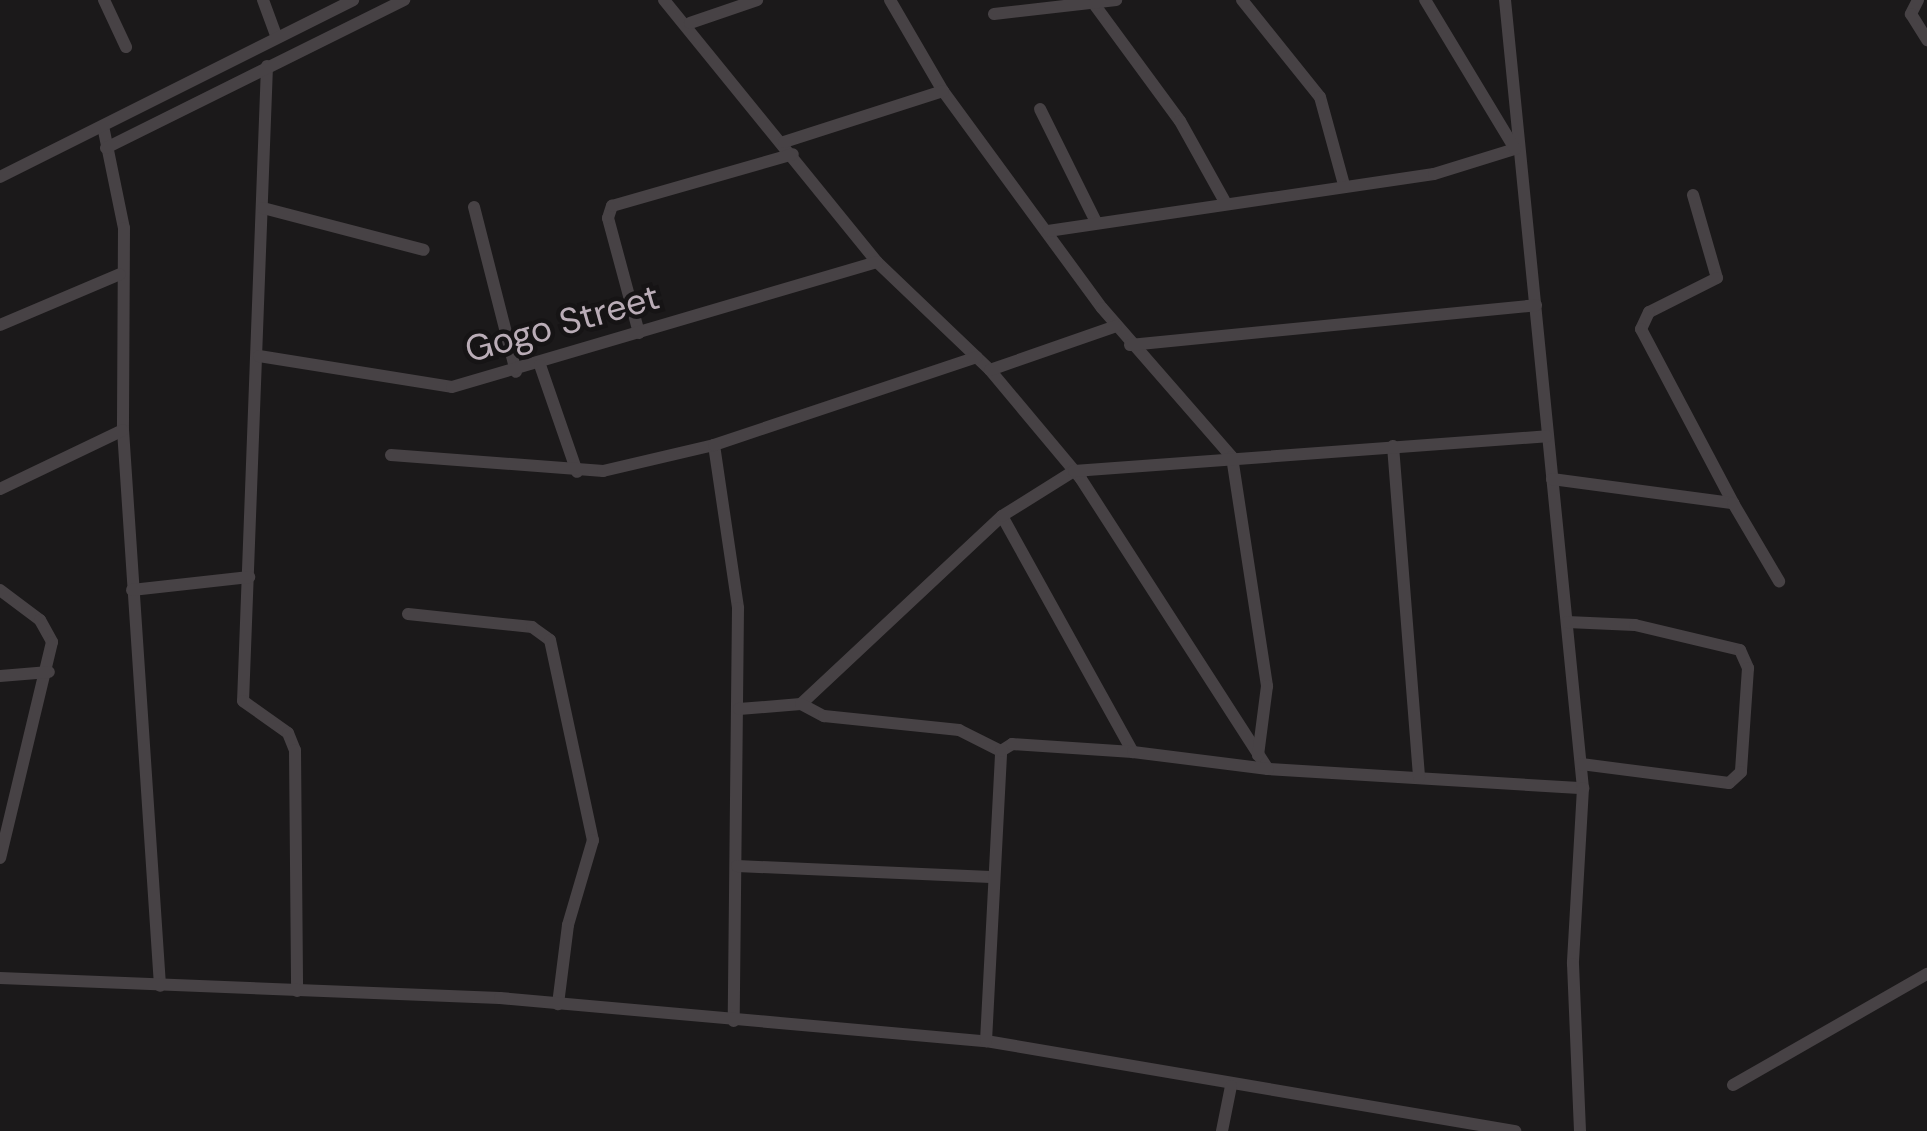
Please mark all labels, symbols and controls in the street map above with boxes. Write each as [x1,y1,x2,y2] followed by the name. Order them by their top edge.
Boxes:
[460,275,664,371] street label: Gogo Street

